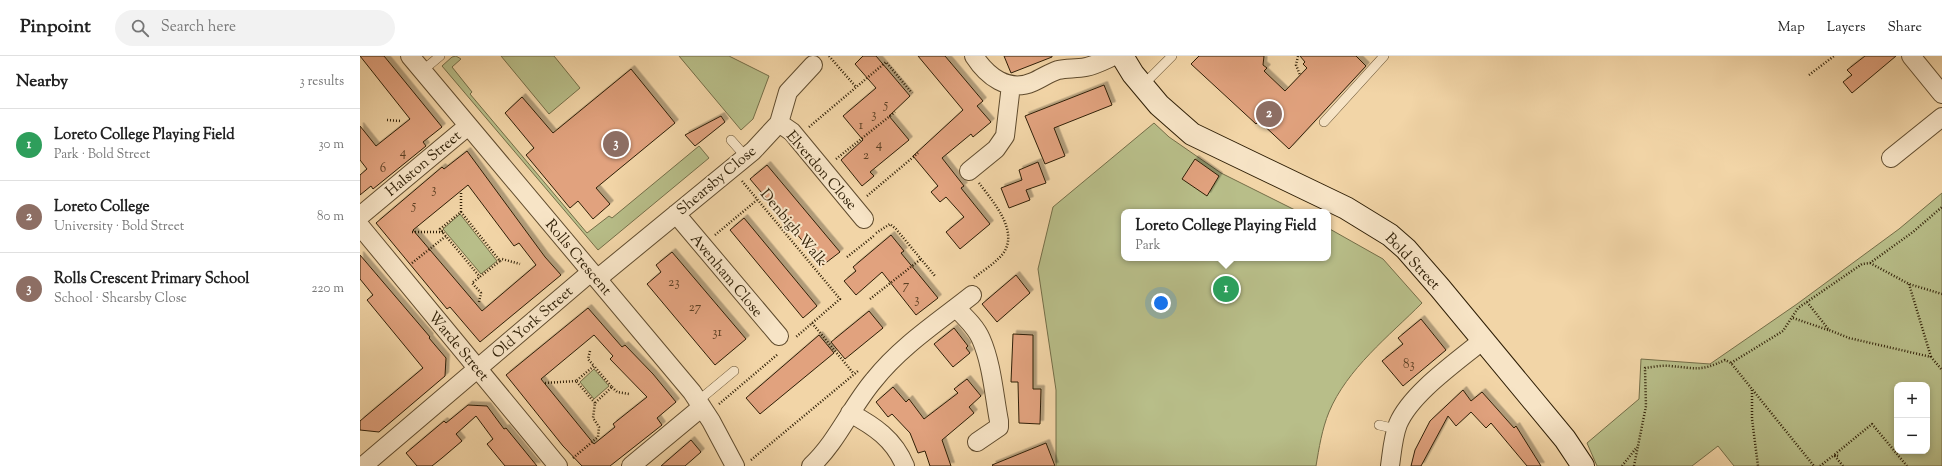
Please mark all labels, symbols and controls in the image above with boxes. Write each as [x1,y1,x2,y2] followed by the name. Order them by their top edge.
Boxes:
[115,10,395,46] search box
[20,14,91,41] text: Pinpoint
[129,17,151,39] icon: search
[161,17,236,38] text: Search here
[1778,18,1805,38] text: Map
[1827,18,1865,38] text: Layers
[1887,18,1922,38] text: Share
[16,70,68,94] text: Nearby
[299,73,344,91] text: 3 results
[883,96,889,114] house number: 5
[1256,99,1282,129] pin: 2
[871,106,877,124] house number: 3
[859,117,864,135] house number: 1
[54,125,235,146] text: Loreto College Playing Field
[382,126,466,202] street label: Halston Street
[780,127,861,215] street label: Elverdon Close
[603,129,629,159] pin: 3
[27,136,31,154] text: 1
[318,136,344,154] text: 30 m
[876,136,883,154] house number: 4
[673,141,761,221] street label: Shearsby Close
[400,144,407,162] house number: 4
[54,146,150,164] text: Park · Bold Street
[863,147,869,165] house number: 2
[380,160,386,178] house number: 6
[431,181,437,199] house number: 3
[754,185,831,271] street label: Denbigh Walk
[54,197,150,218] text: Loreto College
[411,197,417,215] house number: 5
[26,208,32,226] text: 2
[317,208,344,226] text: 80 m
[1121,209,1331,261] popup
[540,215,616,301] street label: Rolls Crescent
[1136,216,1316,237] text: Loreto College Playing Field
[54,218,184,236] text: University · Bold Street
[1379,229,1444,295] street label: Bold Street
[685,230,767,322] street label: Avenham Close
[1136,237,1160,255] text: Park
[54,269,249,290] text: Rolls Crescent Primary School
[668,274,680,292] house number: 23
[1213,274,1239,304] pin: 1
[903,277,910,295] house number: 7
[26,280,32,298] text: 3
[311,280,344,298] text: 220 m
[488,282,578,364] street label: Old York Street
[54,290,187,308] text: School · Shearsby Close
[914,291,920,309] house number: 3
[1151,293,1171,313] your location
[689,299,702,317] house number: 27
[422,308,493,386] street label: Warde Street
[712,324,722,342] house number: 31
[1403,356,1415,374] house number: 83
[1894,382,1930,454] map controls
[1894,382,1930,418] button: +
[1894,418,1930,454] button: −

